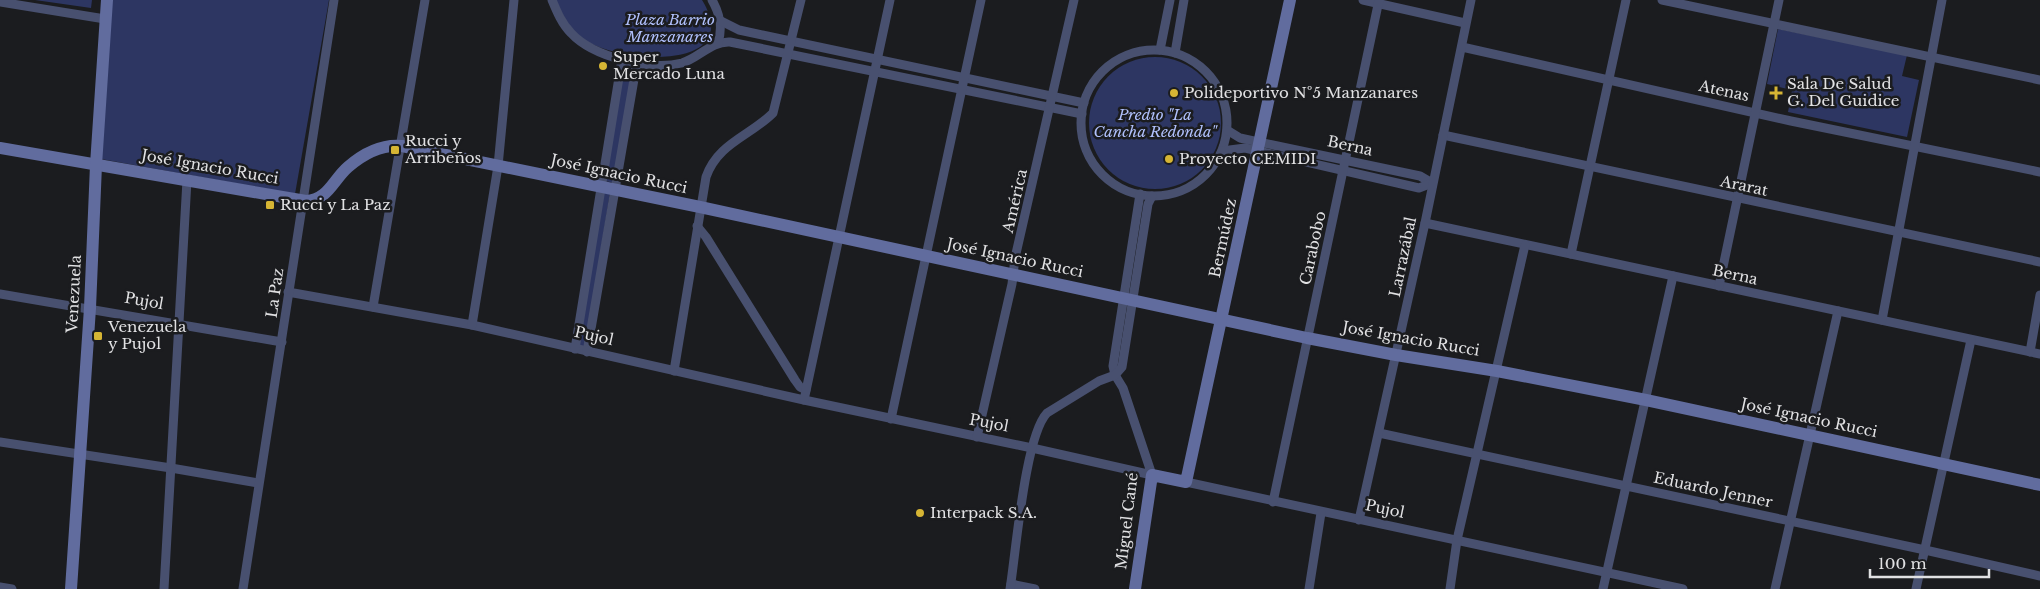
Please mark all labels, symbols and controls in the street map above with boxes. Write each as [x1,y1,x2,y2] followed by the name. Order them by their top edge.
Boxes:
[624,10,715,46] park label: Plaza Barrio Manzanares
[613,47,725,83] place label: Super Mercado Luna
[597,60,609,72] marker: Super Mercado Luna
[1787,74,1899,110] place label: Sala De Salud G. Del Guidice
[1696,76,1751,105] street label: Atenas
[1184,83,1418,102] place label: Polideportivo Nº5 Manzanares
[1769,86,1783,100] marker: Sala De Salud G. Del Guidice
[1168,87,1180,99] marker: Polideportivo Nº5 Manzanares
[1093,105,1218,141] park label: Predio "La Cancha Redonda"
[404,131,482,167] place label: Rucci y Arribeños
[1326,131,1375,160] street label: Berna
[389,144,401,156] marker: Rucci y Arribeños
[138,145,280,188] street label: José Ignacio Rucci
[547,149,689,197] street label: José Ignacio Rucci
[1179,149,1316,168] place label: Proyecto CEMIDI
[1163,153,1175,165] marker: Proyecto CEMIDI
[998,166,1031,236] street label: América
[1718,171,1770,200] street label: Ararat
[280,195,391,214] place label: Rucci y La Paz
[1205,197,1240,279] street label: Bermúdez
[264,199,276,211] marker: Rucci y La Paz
[1295,209,1330,287] street label: Carabobo
[1385,215,1420,299] street label: Larrazábal
[943,233,1085,281] street label: José Ignacio Rucci
[62,254,85,335] street label: Venezuela
[1711,260,1760,289] street label: Berna
[262,267,287,319] street label: La Paz
[123,288,165,313] street label: Pujol
[107,317,187,353] place label: Venezuela y Pujol
[1339,317,1481,360] street label: José Ignacio Rucci
[573,322,616,349] street label: Pujol
[92,330,104,342] marker: Venezuela y Pujol
[1737,393,1879,441] street label: José Ignacio Rucci
[968,409,1010,436] street label: Pujol
[1652,468,1775,512] street label: Eduardo Jenner
[1111,471,1142,571] street label: Miguel Cané
[1364,495,1407,522] street label: Pujol
[930,503,1037,522] place label: Interpack S.A.
[914,507,926,519] marker: Interpack S.A.
[1870,546,1989,578] scale bar
[1878,554,1927,573] text: 100 m

